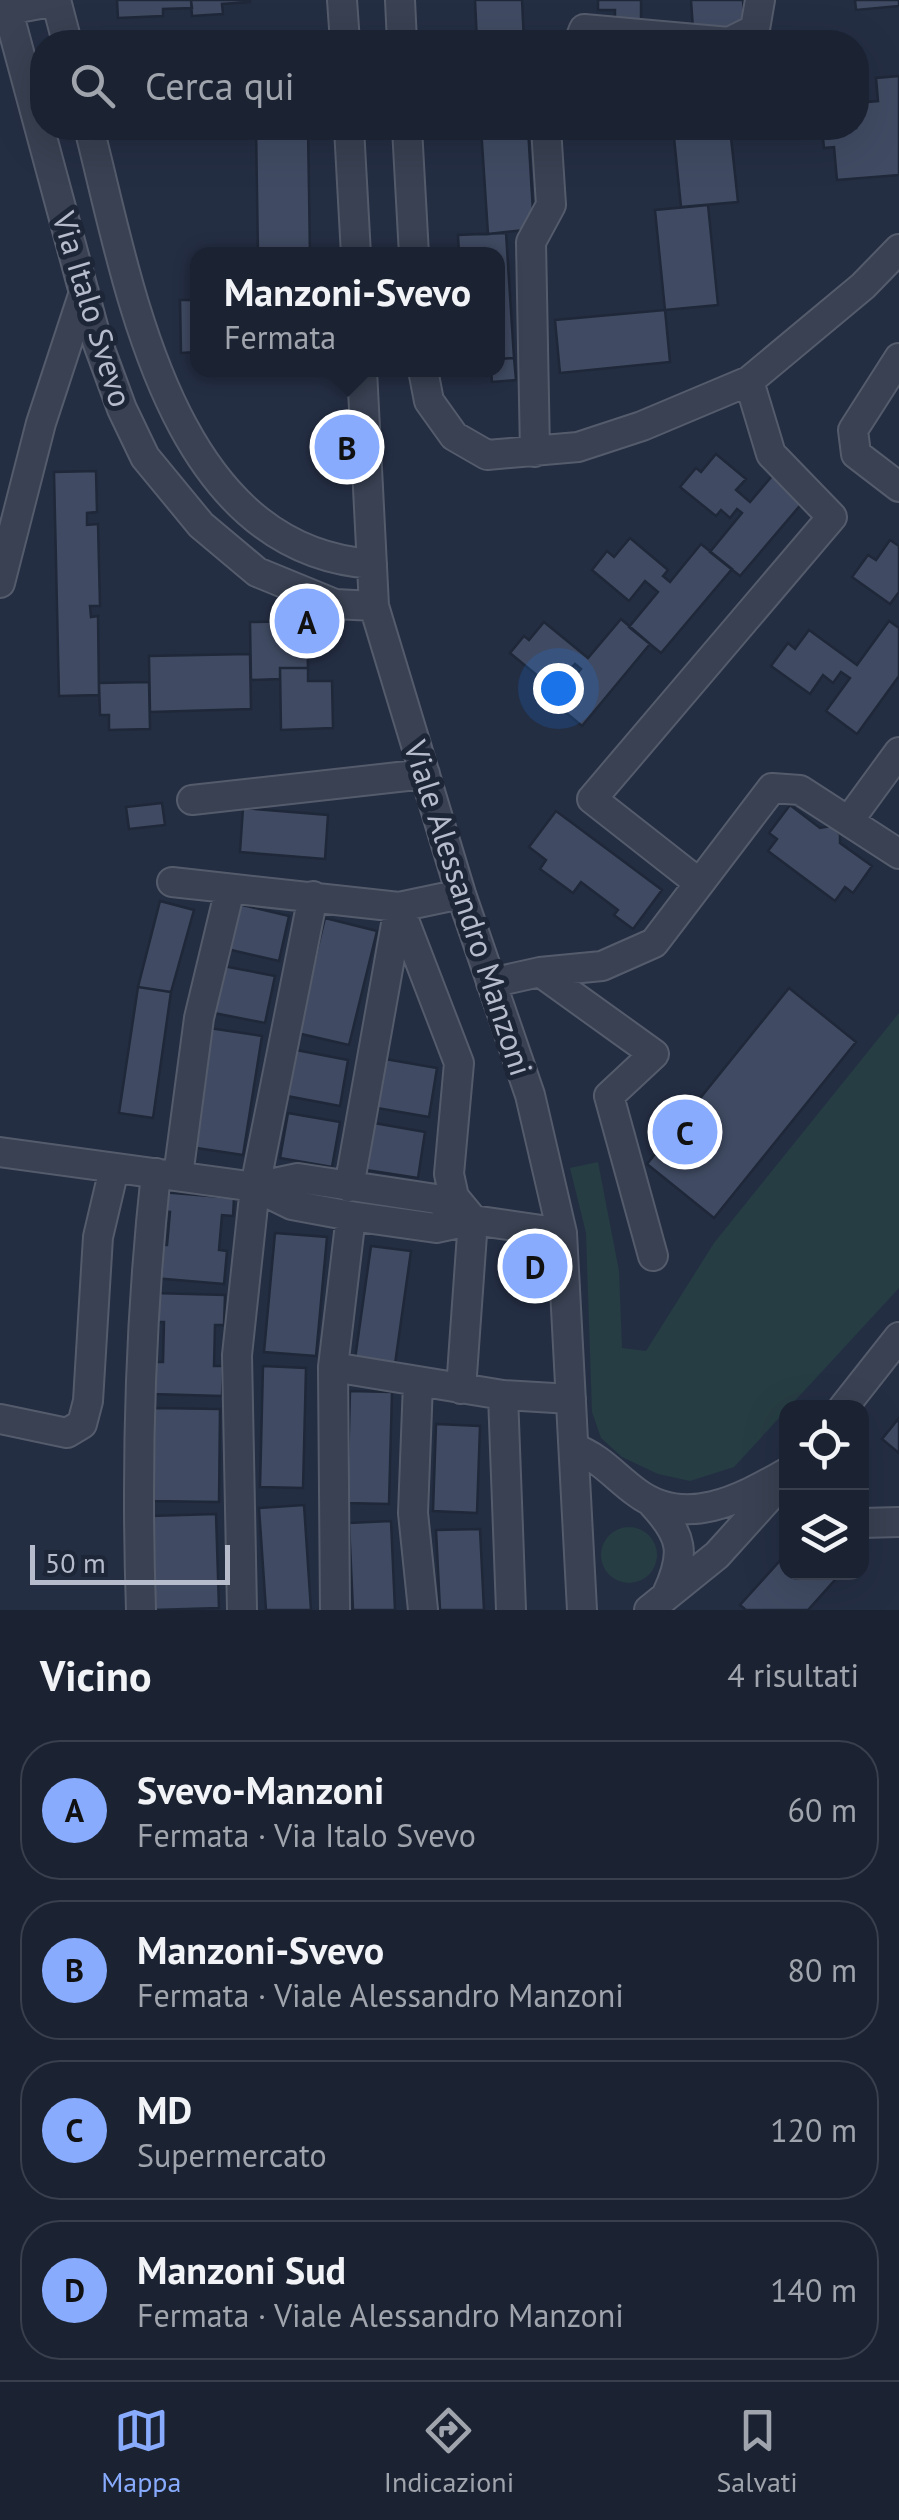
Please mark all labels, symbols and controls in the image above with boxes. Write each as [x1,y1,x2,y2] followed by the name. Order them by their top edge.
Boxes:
[30,30,869,140] search box
[65,58,120,113] icon: search
[145,61,295,110] text: Cerca qui
[43,205,143,412] street label: Via Italo Svevo
[190,247,505,377] popup
[224,267,471,316] text: Manzoni-Svevo
[224,316,336,358] text: Fermata
[314,410,380,484] pin: B
[274,584,340,658] pin: A
[533,663,584,714] your location
[395,734,543,1081] street label: Viale Alessandro Manzoni
[652,1094,718,1170] pin: C
[502,1228,568,1304] pin: D
[779,1400,869,1580] map controls
[779,1400,869,1490] button: locate
[779,1490,869,1580] button: layers
[30,1540,230,1584] scale bar
[45,1544,106,1581] text: 50 m
[40,1648,152,1703] text: Vicino
[727,1654,859,1696] text: 4 risultati
[137,1765,384,1814] text: Svevo-Manzoni
[65,1789,84,1831] text: A
[788,1789,857,1831] text: 60 m
[137,1814,476,1856] text: Fermata · Via Italo Svevo
[137,1925,384,1974] text: Manzoni-Svevo
[65,1949,84,1991] text: B
[788,1949,857,1991] text: 80 m
[137,1974,624,2016] text: Fermata · Viale Alessandro Manzoni
[137,2085,192,2134] text: MD
[66,2109,83,2151] text: C
[770,2109,857,2151] text: 120 m
[137,2134,327,2176] text: Supermercato
[137,2245,346,2294] text: Manzoni Sud
[64,2269,85,2311] text: D
[770,2269,857,2311] text: 140 m
[137,2294,624,2336] text: Fermata · Viale Alessandro Manzoni
[101,2403,181,2500] tab: Mappa
[384,2403,514,2500] tab: Indicazioni
[717,2403,798,2500] tab: Salvati

